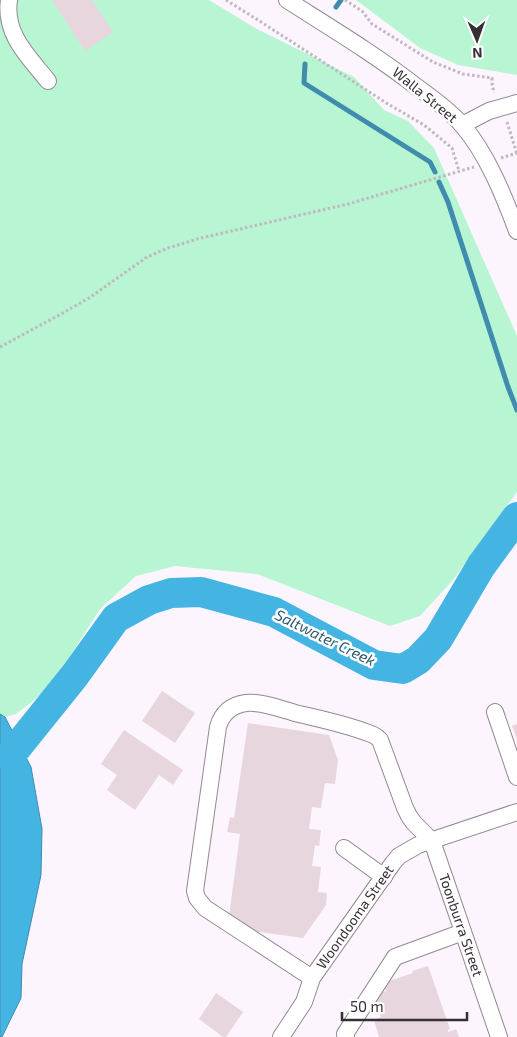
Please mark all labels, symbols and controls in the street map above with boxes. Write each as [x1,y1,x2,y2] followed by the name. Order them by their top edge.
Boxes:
[452,15,502,65] north arrow
[472,45,483,62] text: N
[389,63,461,126] street label: Walla Street
[272,605,379,669] water label: Saltwater Creek
[312,861,397,972] street label: Woondooma Street
[436,871,487,978] street label: Toonburra Street
[342,990,467,1022] scale bar
[350,997,384,1015] text: 50 m

